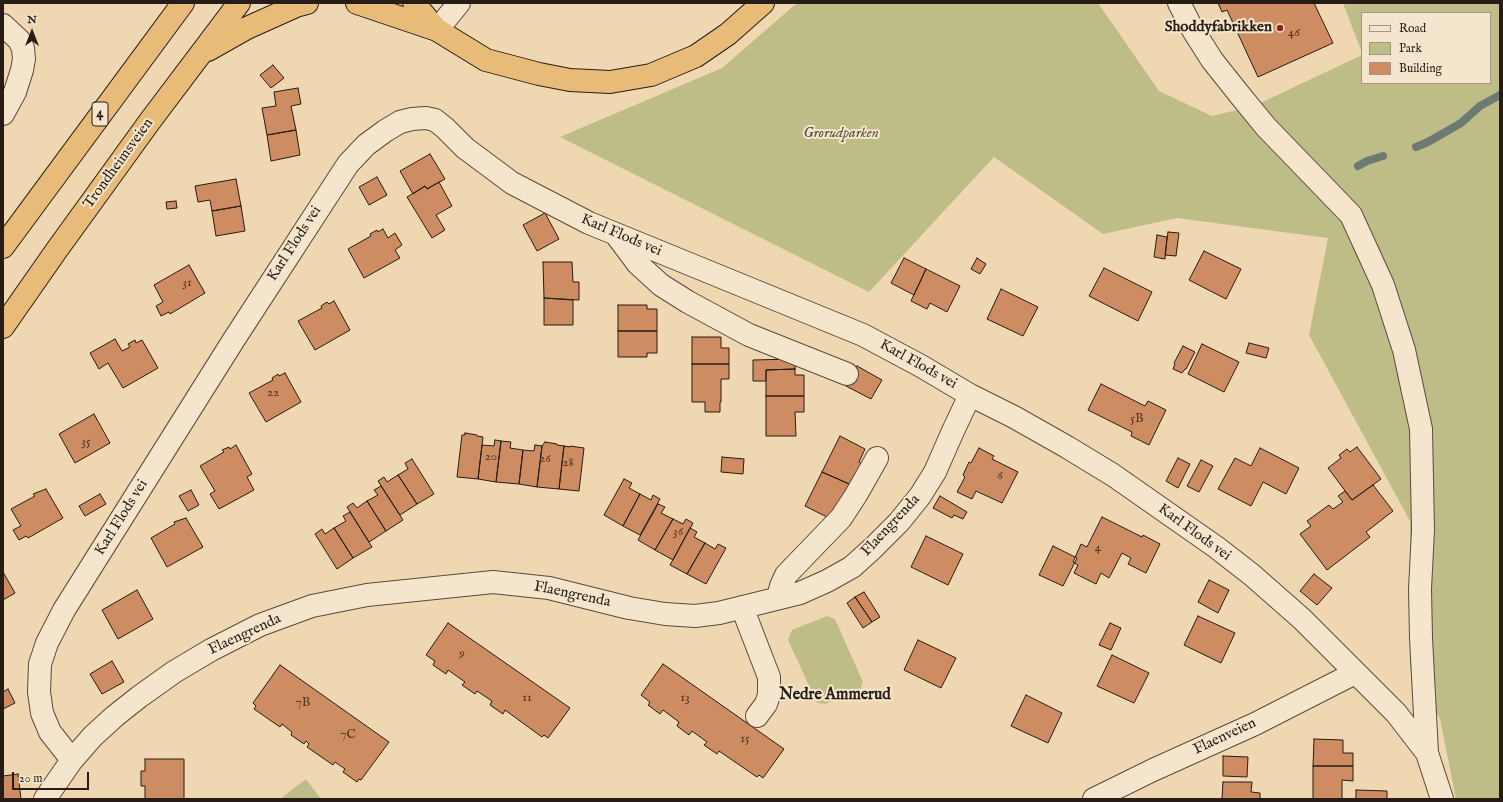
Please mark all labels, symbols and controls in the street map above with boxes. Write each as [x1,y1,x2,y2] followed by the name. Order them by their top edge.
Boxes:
[12,12,52,52] north arrow
[1361,12,1491,84] legend
[27,13,37,27] text: N
[1165,19,1272,37] place label: Shoddyfabrikken
[1399,21,1426,36] text: Road
[1275,23,1285,33] marker: Shoddyfabrikken
[1288,25,1300,41] house number: 46
[1399,41,1422,56] text: Park
[1399,61,1442,76] text: Building
[92,102,108,126] road number: 4
[80,115,158,213] street label: Trondheimsveien
[803,125,879,143] park label: Grorudparken
[264,203,326,285] street label: Karl Flods vei
[578,211,664,261] street label: Karl Flods vei
[182,275,192,291] house number: 31
[876,336,960,394] street label: Karl Flods vei
[267,385,279,401] house number: 22
[1130,411,1144,427] house number: 5B
[81,434,91,450] house number: 35
[485,449,497,465] house number: 20
[539,451,551,467] house number: 26
[562,455,574,471] house number: 28
[997,468,1003,484] house number: 6
[92,477,152,559] street label: Karl Flods vei
[858,491,924,561] street label: Flaengrenda
[1154,500,1234,566] street label: Karl Flods vei
[673,524,683,540] house number: 36
[1095,540,1101,556] house number: 4
[532,578,612,612] street label: Flaengrenda
[206,610,284,660] street label: Flaengrenda
[459,646,465,662] house number: 9
[779,686,891,706] district label: Nedre Ammerud
[522,690,532,706] house number: 11
[680,690,690,706] house number: 13
[296,695,310,711] house number: 7B
[1191,715,1259,759] street label: Flaenveien
[340,727,356,743] house number: 7C
[740,731,750,747] house number: 15
[14,764,91,790] scale bar
[19,771,42,786] text: 20 m

